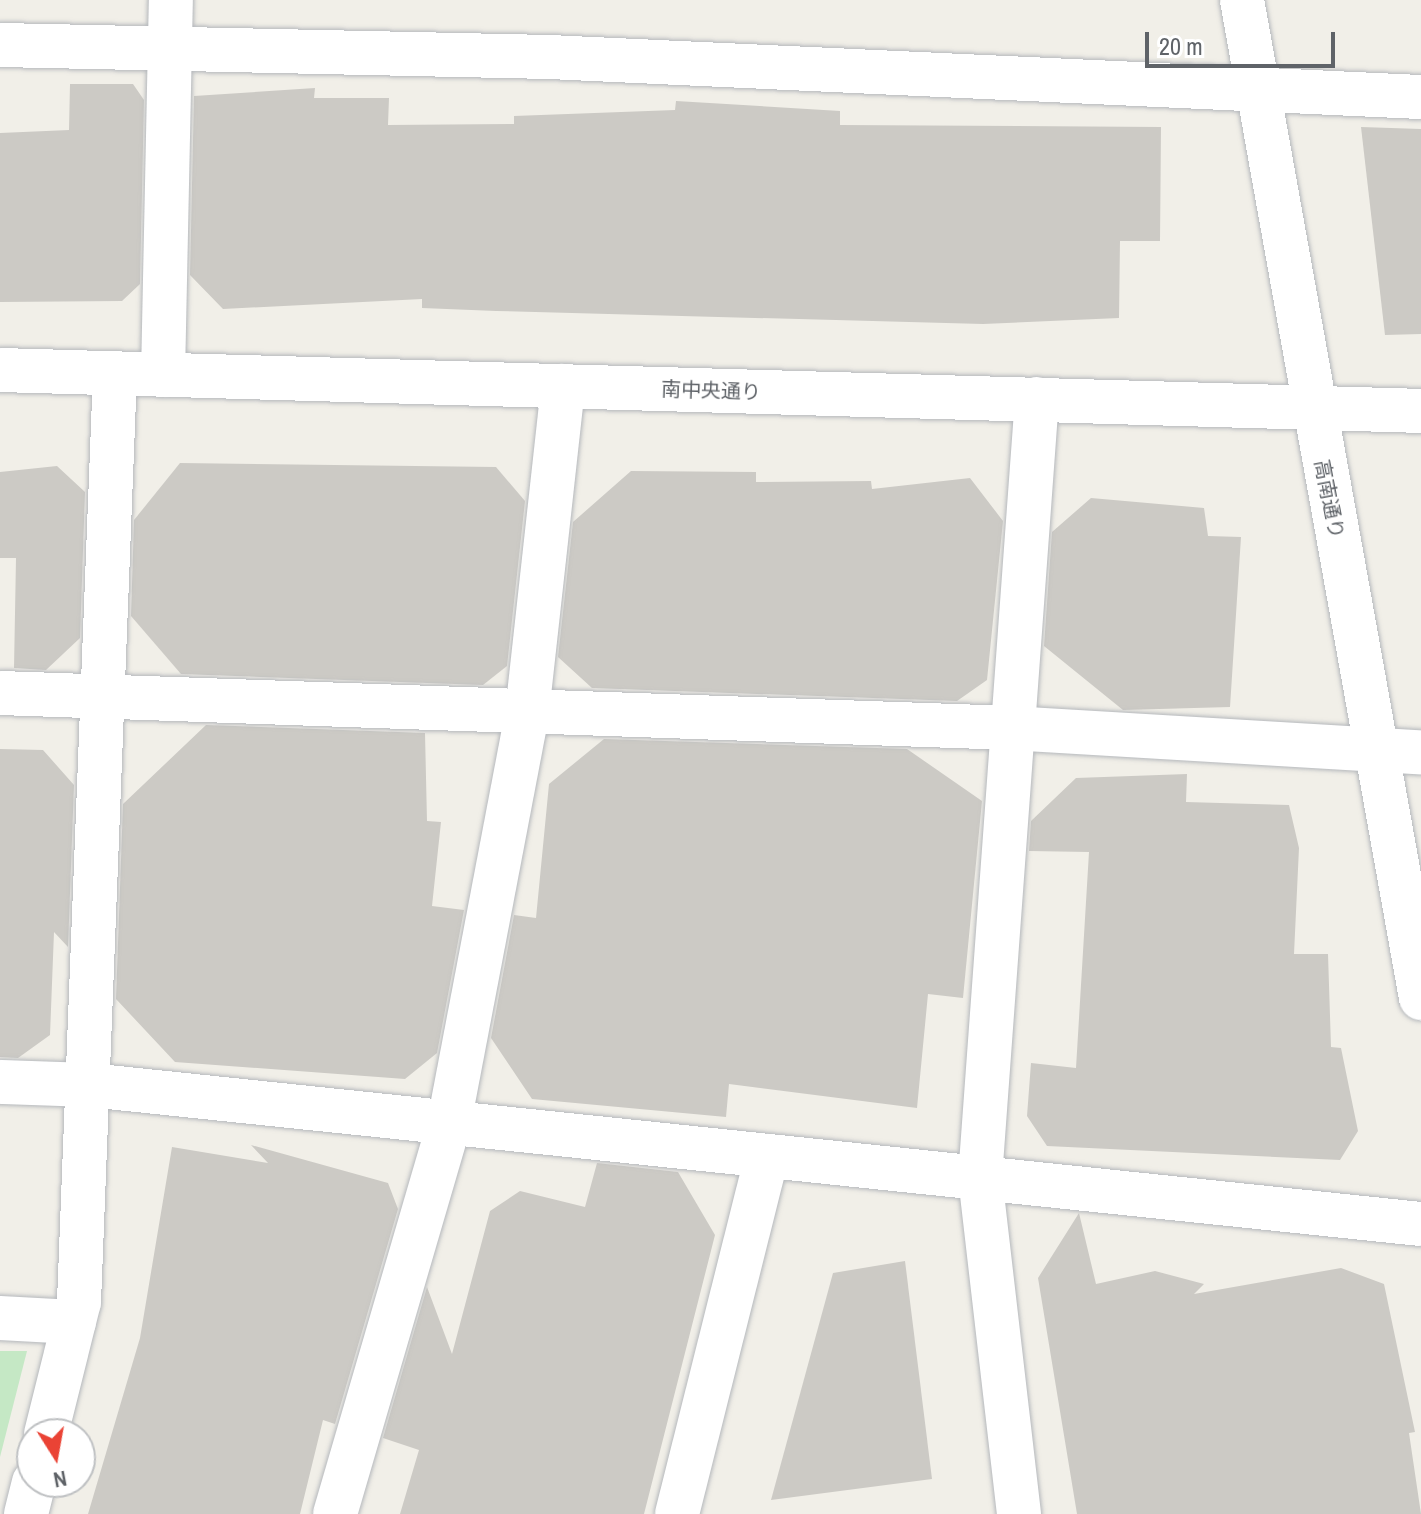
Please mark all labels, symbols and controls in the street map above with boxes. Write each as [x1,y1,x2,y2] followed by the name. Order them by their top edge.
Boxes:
[1149,16,1339,66] scale bar
[1159,30,1203,62] text: 20 m
[661,376,761,404] street label: 南中央通り
[1311,457,1349,541] street label: 高南通り
[16,1418,96,1498] north arrow
[51,1464,69,1496] text: N

